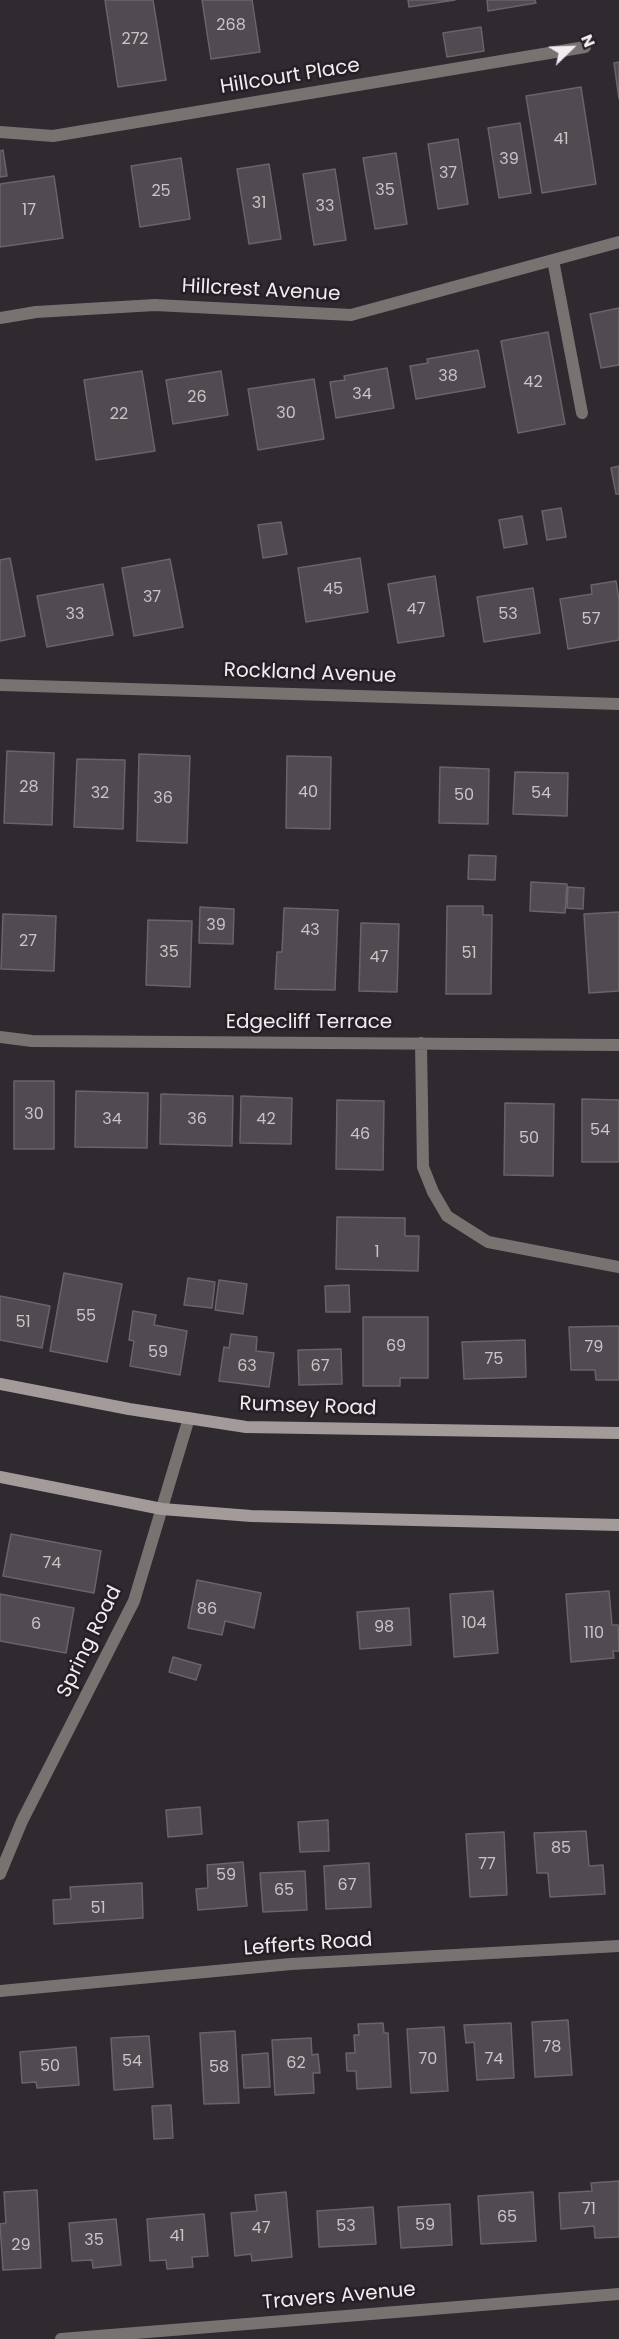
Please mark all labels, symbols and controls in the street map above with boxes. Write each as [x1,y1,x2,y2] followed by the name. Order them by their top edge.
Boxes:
[216,16,246,36] house number: 268
[541,18,601,78] north arrow
[121,30,149,50] house number: 272
[575,31,601,51] text: N
[219,54,361,100] street label: Hillcourt Place
[553,130,569,150] house number: 41
[499,150,519,170] house number: 39
[439,164,457,184] house number: 37
[375,181,395,201] house number: 35
[151,182,171,202] house number: 25
[252,194,266,214] house number: 31
[316,197,334,217] house number: 33
[22,201,36,221] house number: 17
[181,275,341,307] street label: Hillcrest Avenue
[438,367,458,387] house number: 38
[523,373,543,393] house number: 42
[352,385,372,405] house number: 34
[187,388,207,408] house number: 26
[276,404,296,424] house number: 30
[110,405,128,425] house number: 22
[323,580,343,600] house number: 45
[143,588,161,608] house number: 37
[407,600,425,620] house number: 47
[66,605,84,625] house number: 33
[498,605,518,625] house number: 53
[582,610,600,630] house number: 57
[223,659,397,689] street label: Rockland Avenue
[19,778,39,798] house number: 28
[298,783,318,803] house number: 40
[91,784,109,804] house number: 32
[531,784,551,804] house number: 54
[454,786,474,806] house number: 50
[153,789,173,809] house number: 36
[206,916,226,936] house number: 39
[300,921,320,941] house number: 43
[19,932,37,952] house number: 27
[159,943,179,963] house number: 35
[461,944,477,964] house number: 51
[370,948,388,968] house number: 47
[226,1011,392,1035] street label: Edgecliff Terrace
[24,1105,44,1125] house number: 30
[102,1110,122,1130] house number: 34
[187,1110,207,1130] house number: 36
[256,1110,276,1130] house number: 42
[590,1121,610,1141] house number: 54
[350,1125,370,1145] house number: 46
[519,1129,539,1149] house number: 50
[374,1243,380,1263] house number: 1
[76,1307,96,1327] house number: 55
[15,1313,31,1333] house number: 51
[386,1337,406,1357] house number: 69
[585,1338,603,1358] house number: 79
[148,1343,168,1363] house number: 59
[485,1350,503,1370] house number: 75
[237,1357,257,1377] house number: 63
[311,1357,329,1377] house number: 67
[239,1393,377,1421] street label: Rumsey Road
[43,1554,61,1574] house number: 74
[53,1582,127,1702] street label: Spring Road
[197,1600,217,1620] house number: 86
[461,1614,487,1634] house number: 104
[31,1615,41,1635] house number: 6
[374,1618,394,1638] house number: 98
[584,1624,604,1644] house number: 110
[551,1839,571,1859] house number: 85
[478,1855,496,1875] house number: 77
[216,1866,236,1886] house number: 59
[338,1876,356,1896] house number: 67
[274,1881,294,1901] house number: 65
[90,1899,106,1919] house number: 51
[243,1929,373,1961] street label: Lefferts Road
[543,2038,561,2058] house number: 78
[419,2050,437,2070] house number: 70
[485,2050,503,2070] house number: 74
[122,2052,142,2072] house number: 54
[286,2054,306,2074] house number: 62
[40,2057,60,2077] house number: 50
[209,2058,229,2078] house number: 58
[582,2200,596,2220] house number: 71
[497,2208,517,2228] house number: 65
[415,2216,435,2236] house number: 59
[336,2217,356,2237] house number: 53
[252,2219,270,2239] house number: 47
[169,2227,185,2247] house number: 41
[84,2231,104,2251] house number: 35
[11,2236,31,2256] house number: 29
[261,2278,417,2316] street label: Travers Avenue

